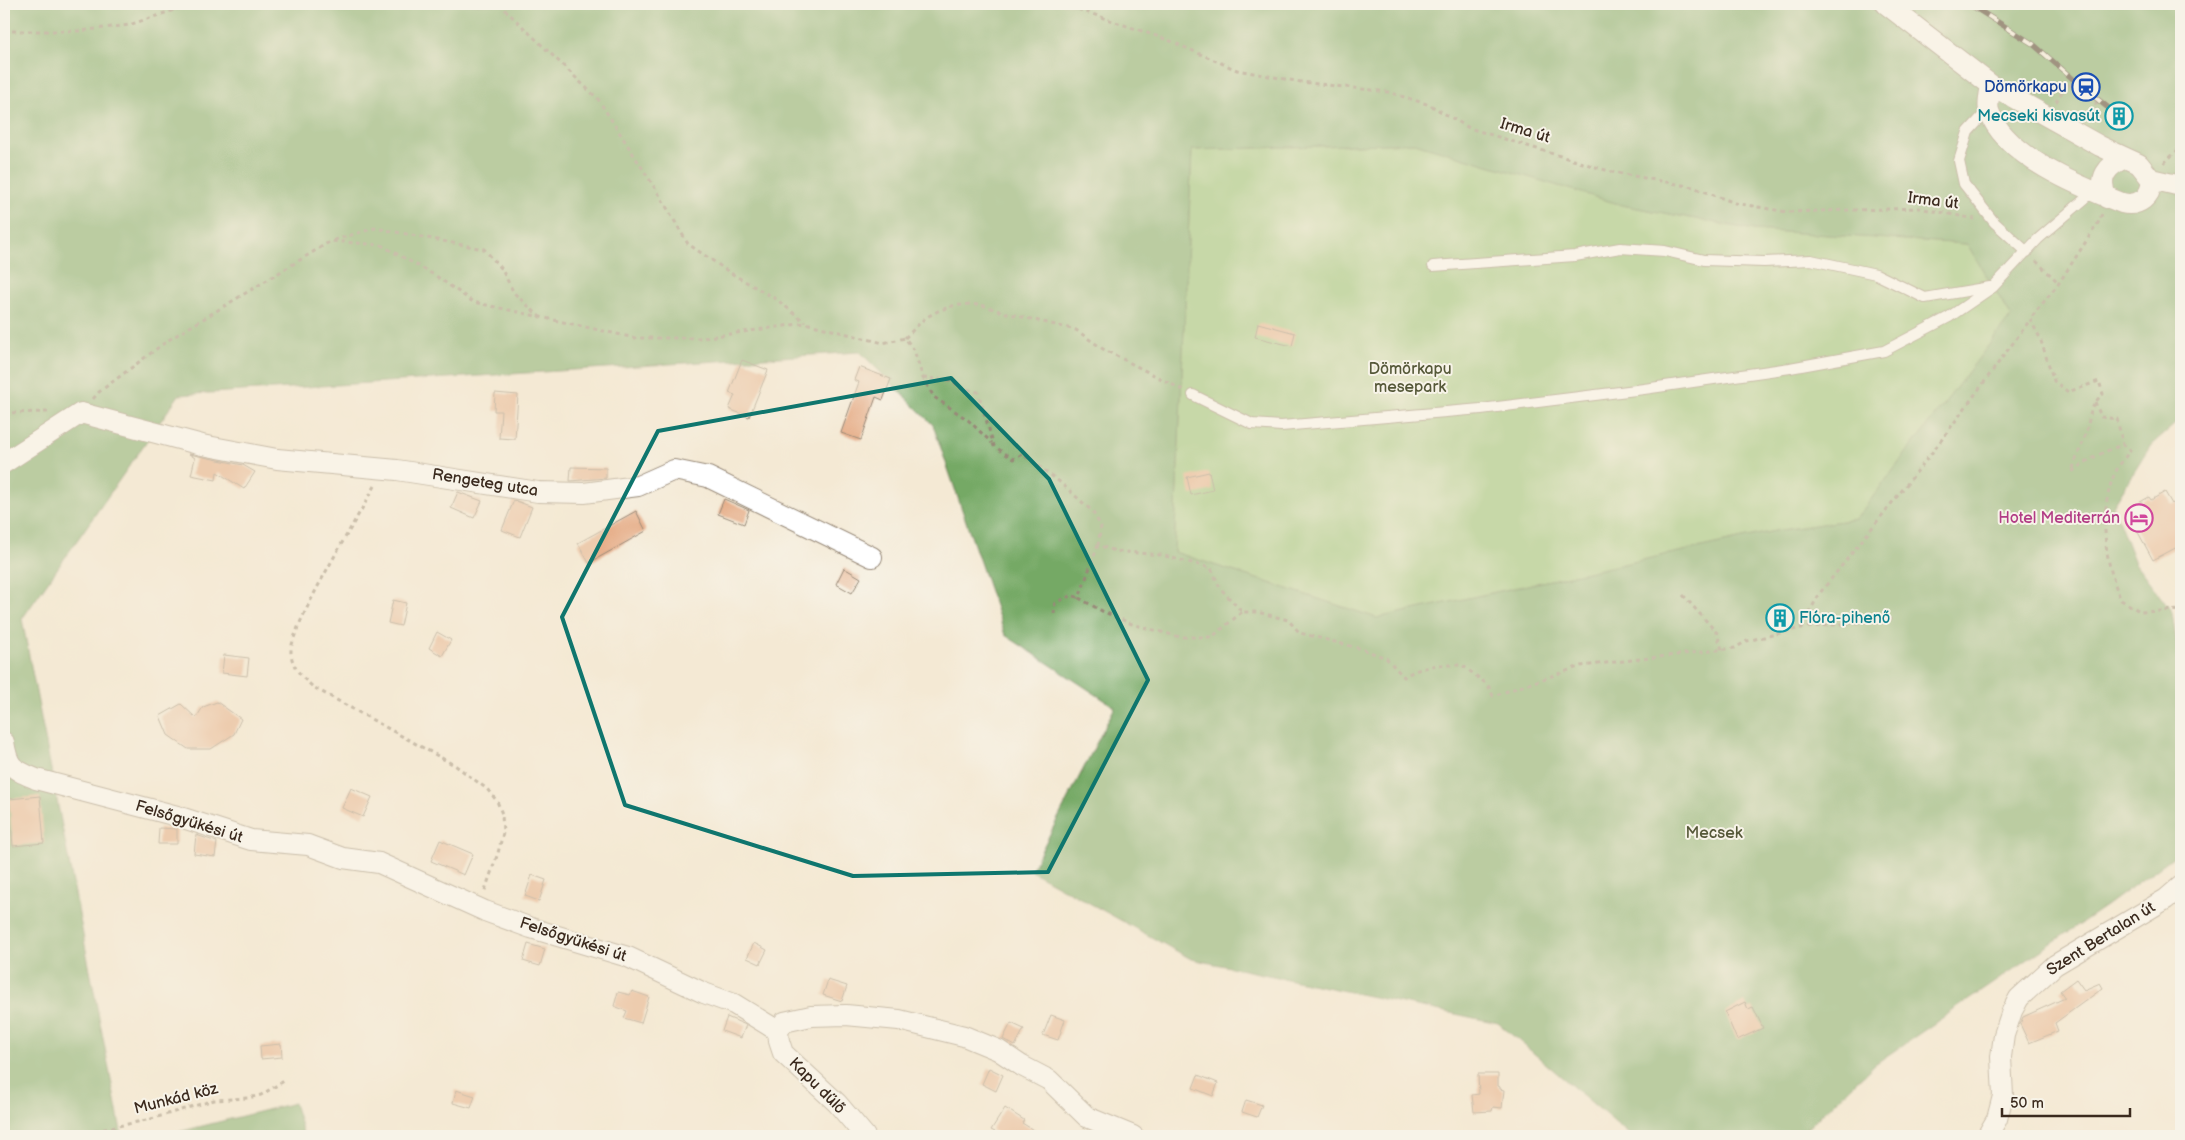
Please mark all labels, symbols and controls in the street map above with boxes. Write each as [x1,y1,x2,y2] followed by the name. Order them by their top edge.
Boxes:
[2071,72,2101,102] station icon: Dömörkapu
[1984,78,2067,97] place label: Dömörkapu
[2104,101,2134,131] building icon: Mecseki kisvasút
[1977,107,2100,126] place label: Mecseki kisvasút
[1498,114,1552,148] street label: Irma út
[1907,188,1960,214] street label: Irma út
[1368,360,1452,397] park label: Dömörkapu mesepark
[431,465,539,501] street label: Rengeteg utca
[2124,503,2154,533] hotel icon: Hotel Mediterrán
[1998,509,2120,528] place label: Hotel Mediterrán
[1765,603,1795,633] building icon: Flóra-pihenő
[1799,609,1891,628] place label: Flóra-pihenő
[133,797,245,847] street label: Felsőgyükési út
[1685,824,1743,843] park label: Mecsek
[2043,898,2159,980] street label: Szent Bertalan út
[517,914,629,966] street label: Felsőgyükési út
[785,1054,849,1118] street label: Kapu dűlő
[132,1079,220,1119] street label: Munkád köz
[2002,1085,2130,1117] scale bar
[2010,1094,2044,1113] text: 50 m

